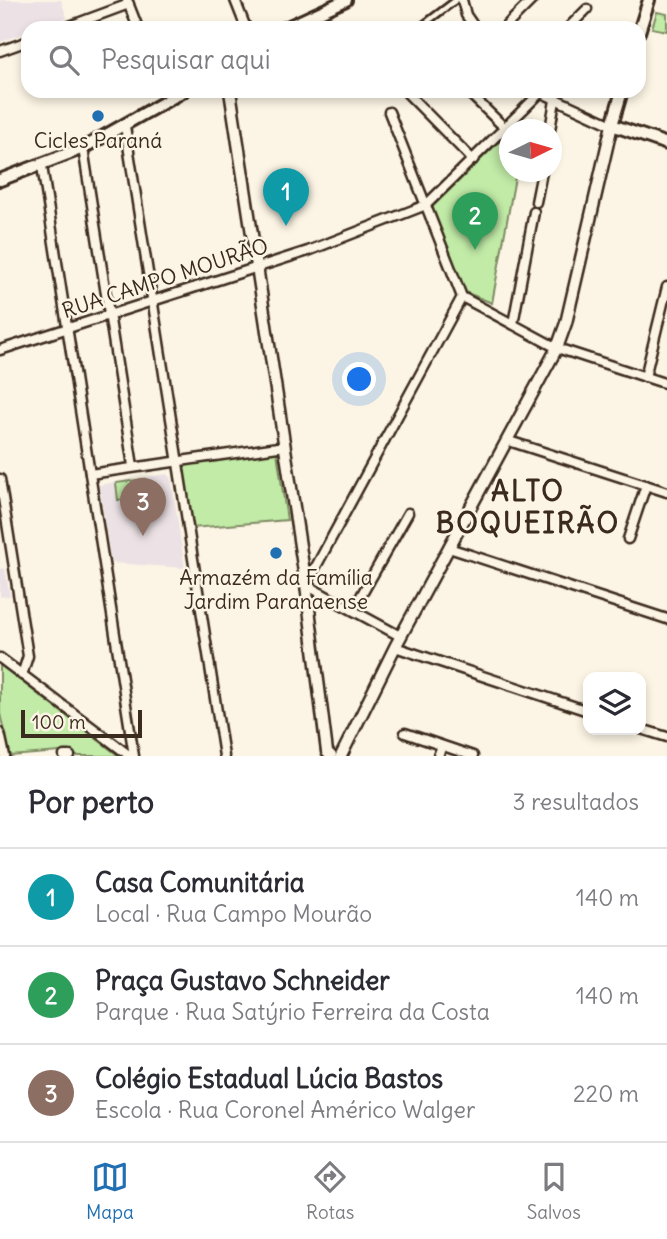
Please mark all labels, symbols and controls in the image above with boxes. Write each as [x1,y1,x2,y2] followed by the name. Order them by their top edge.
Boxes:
[21,21,646,98] search box
[45,41,83,79] icon: search
[101,43,270,76] text: Pesquisar aqui
[90,108,106,124] marker: Cicles Paraná
[499,119,562,182] north arrow
[34,127,162,154] place label: Cicles Paraná
[263,168,309,226] pin: 1
[452,192,498,250] pin: 2
[59,232,271,324] street label: RUA CAMPO MOURÃO
[342,362,376,396] your location
[436,473,620,541] district label: ALTO BOQUEIRÃO
[120,478,166,536] pin: 3
[268,545,284,561] marker: Armazém da Família Jardim Paranaense
[179,564,373,615] place label: Armazém da Família Jardim Paranaense
[583,672,646,735] map controls
[583,672,646,735] button: layers
[21,707,142,739] scale bar
[32,710,86,734] text: 100 m
[28,783,154,821] text: Por perto
[513,787,639,816] text: 3 resultados
[95,866,305,899] text: Casa Comunitária
[46,883,56,912] text: 1
[576,883,639,912] text: 140 m
[95,899,372,928] text: Local · Rua Campo Mourão
[95,964,390,997] text: Praça Gustavo Schneider
[45,981,57,1010] text: 2
[576,981,639,1010] text: 140 m
[95,997,490,1026] text: Parque · Rua Satýrio Ferreira da Costa
[95,1062,443,1095] text: Colégio Estadual Lúcia Bastos
[44,1079,58,1108] text: 3
[573,1079,639,1108] text: 220 m
[95,1095,475,1124] text: Escola · Rua Coronel Américo Walger
[86,1158,134,1224] tab: Mapa
[306,1158,354,1224] tab: Rotas
[527,1158,581,1224] tab: Salvos

